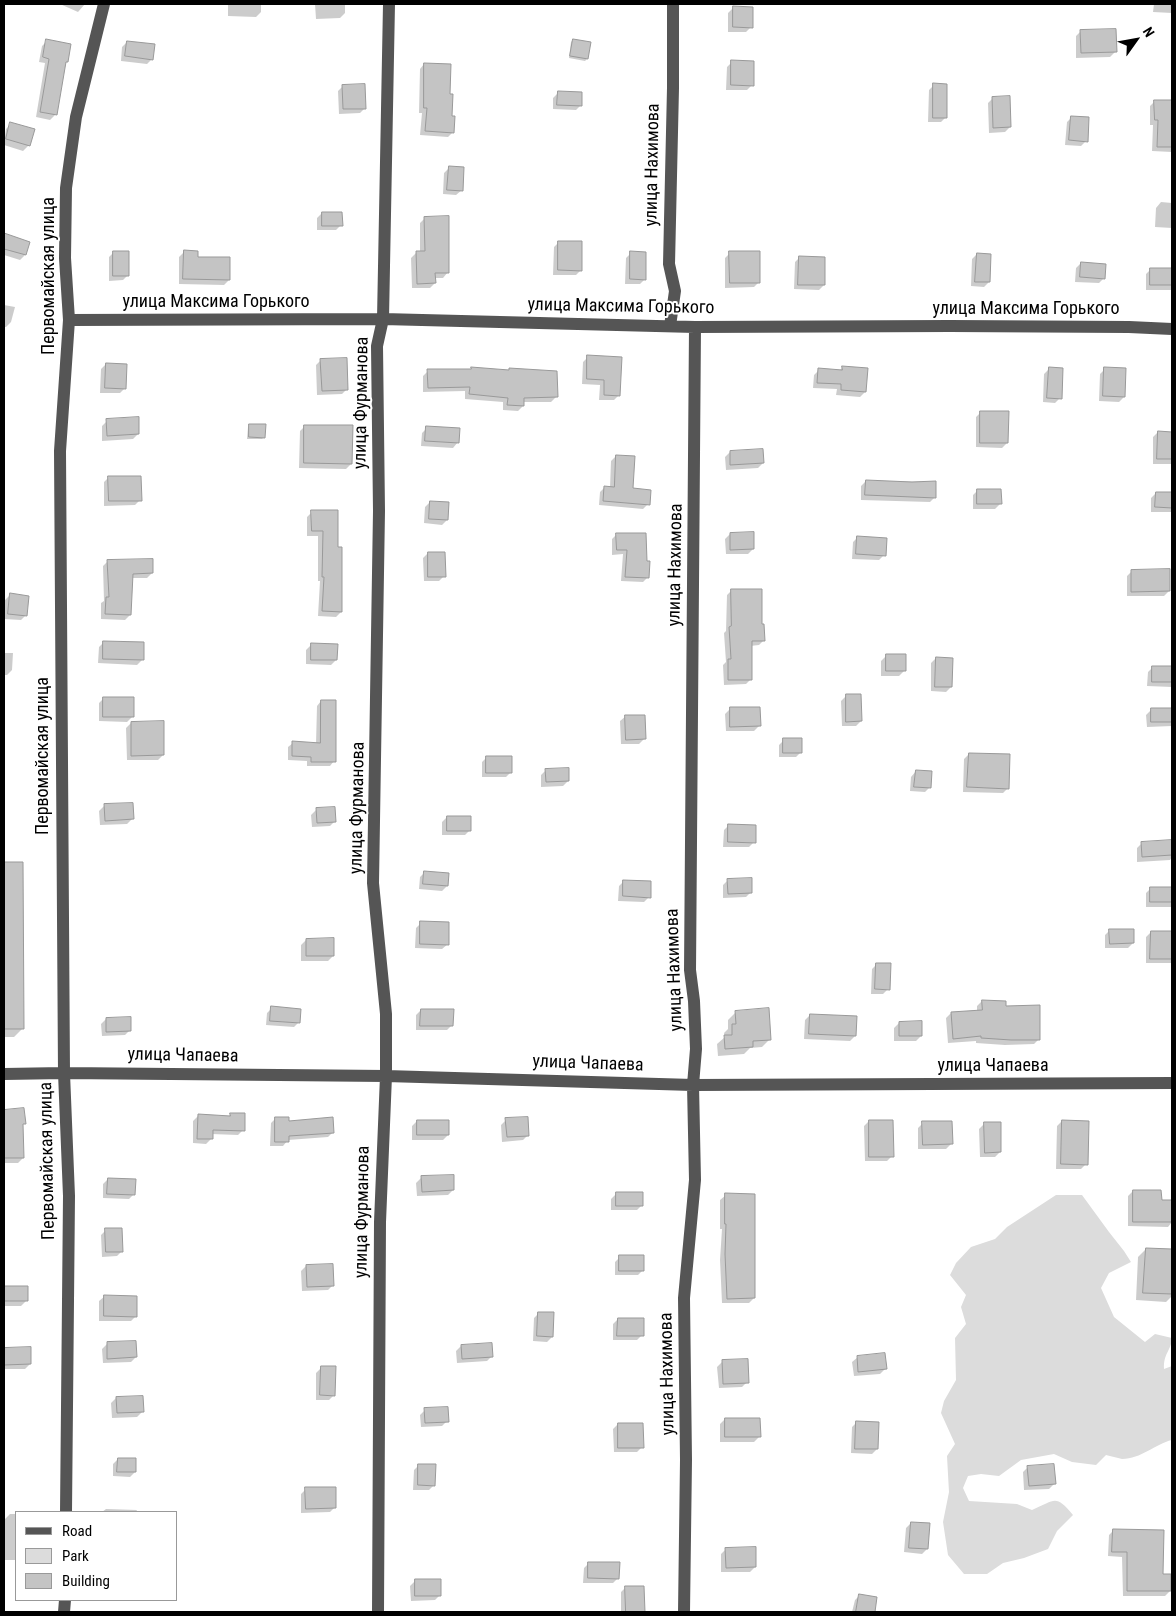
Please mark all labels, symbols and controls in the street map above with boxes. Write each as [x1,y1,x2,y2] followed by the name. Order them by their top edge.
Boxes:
[1111,15,1161,65] north arrow
[1140,24,1158,40] text: N
[641,103,665,227] street label: улица Нахимова
[38,197,60,355] street label: Первомайская улица
[123,291,309,313] street label: улица Максима Горького
[527,295,715,319] street label: улица Максима Горького
[933,298,1119,320] street label: улица Максима Горького
[350,337,374,469] street label: улица Фурманова
[664,503,688,627] street label: улица Нахимова
[32,677,54,835] street label: Первомайская улица
[346,742,370,874] street label: улица Фурманова
[662,908,688,1032] street label: улица Нахимова
[127,1044,239,1068] street label: улица Чапаева
[532,1051,644,1077] street label: улица Чапаева
[937,1055,1049,1077] street label: улица Чапаева
[36,1082,60,1240] street label: Первомайская улица
[351,1146,375,1278] street label: улица Фурманова
[656,1312,680,1436] street label: улица Нахимова
[15,1511,178,1601] legend
[62,1522,92,1540] text: Road
[62,1547,89,1565] text: Park
[62,1572,110,1590] text: Building

